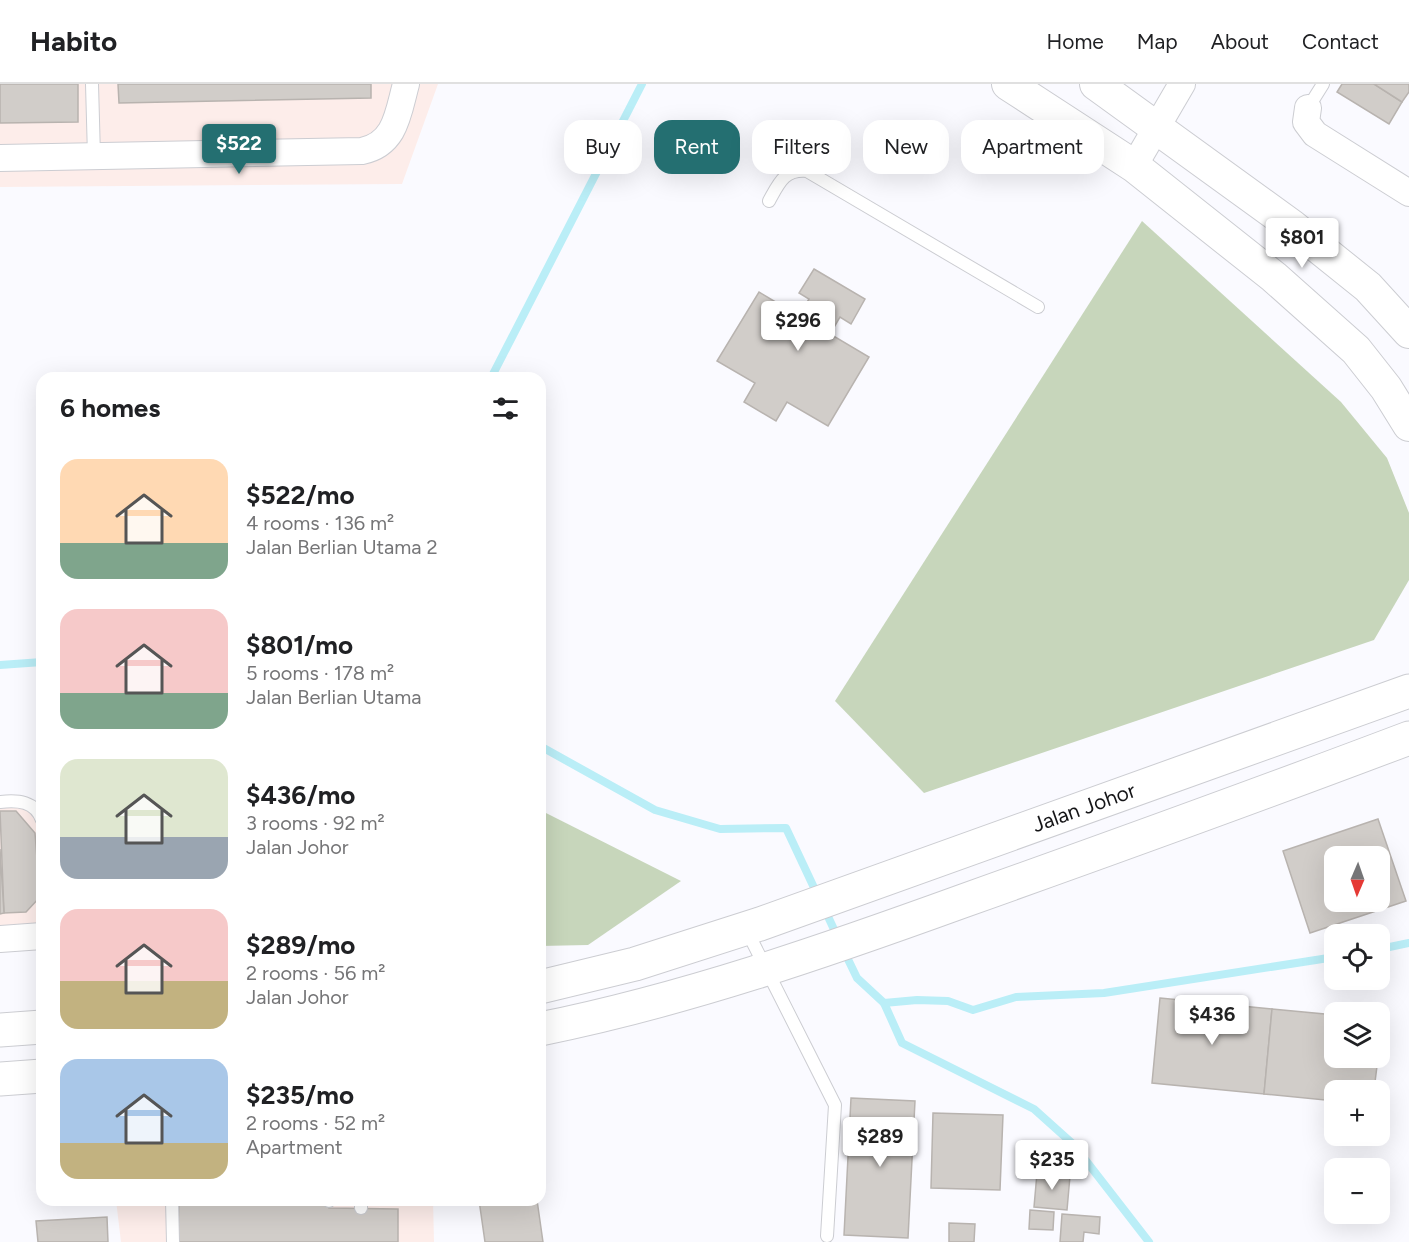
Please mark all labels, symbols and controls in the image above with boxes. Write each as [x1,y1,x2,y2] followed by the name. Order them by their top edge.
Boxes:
[30,24,117,58] text: Habito
[1047,29,1104,54] text: Home
[1137,29,1178,54] text: Map
[1211,29,1269,54] text: About
[1302,29,1379,54] text: Contact
[564,120,642,174] chip: Buy
[654,120,740,174] chip: Rent
[752,120,851,174] chip: Filters
[863,120,949,174] chip: New
[961,120,1104,174] chip: Apartment
[203,124,275,175] pin: $522
[216,131,262,155] text: $522
[1266,218,1338,269] pin: $801
[1280,225,1324,249] text: $801
[762,301,834,352] pin: $296
[775,308,821,332] text: $296
[60,392,160,424] text: 6 homes
[489,392,522,425] icon: filters
[246,479,355,511] text: $522/mo
[108,483,180,555] icon: home
[246,511,394,535] text: 4 rooms · 136 m²
[246,535,438,559] text: Jalan Berlian Utama 2
[246,629,353,661] text: $801/mo
[108,633,180,705] icon: home
[246,661,394,685] text: 5 rooms · 178 m²
[246,685,422,709] text: Jalan Berlian Utama
[1029,777,1139,837] street label: Jalan Johor
[246,779,355,811] text: $436/mo
[108,783,180,855] icon: home
[246,811,385,835] text: 3 rooms · 92 m²
[246,835,349,859] text: Jalan Johor
[1324,846,1390,912] north arrow
[1324,846,1390,1224] map controls
[1324,924,1390,990] button: locate
[246,929,355,961] text: $289/mo
[108,933,180,1005] icon: home
[246,961,385,985] text: 2 rooms · 56 m²
[246,985,349,1009] text: Jalan Johor
[1176,995,1248,1046] pin: $436
[1189,1002,1235,1026] text: $436
[1324,1002,1390,1068] button: layers
[246,1079,354,1111] text: $235/mo
[1324,1080,1390,1146] button: +
[108,1083,180,1155] icon: home
[246,1111,385,1135] text: 2 rooms · 52 m²
[844,1117,916,1168] pin: $289
[857,1124,903,1148] text: $289
[246,1135,343,1159] text: Apartment
[1016,1140,1088,1191] pin: $235
[1029,1147,1075,1171] text: $235
[1324,1158,1390,1224] button: −

